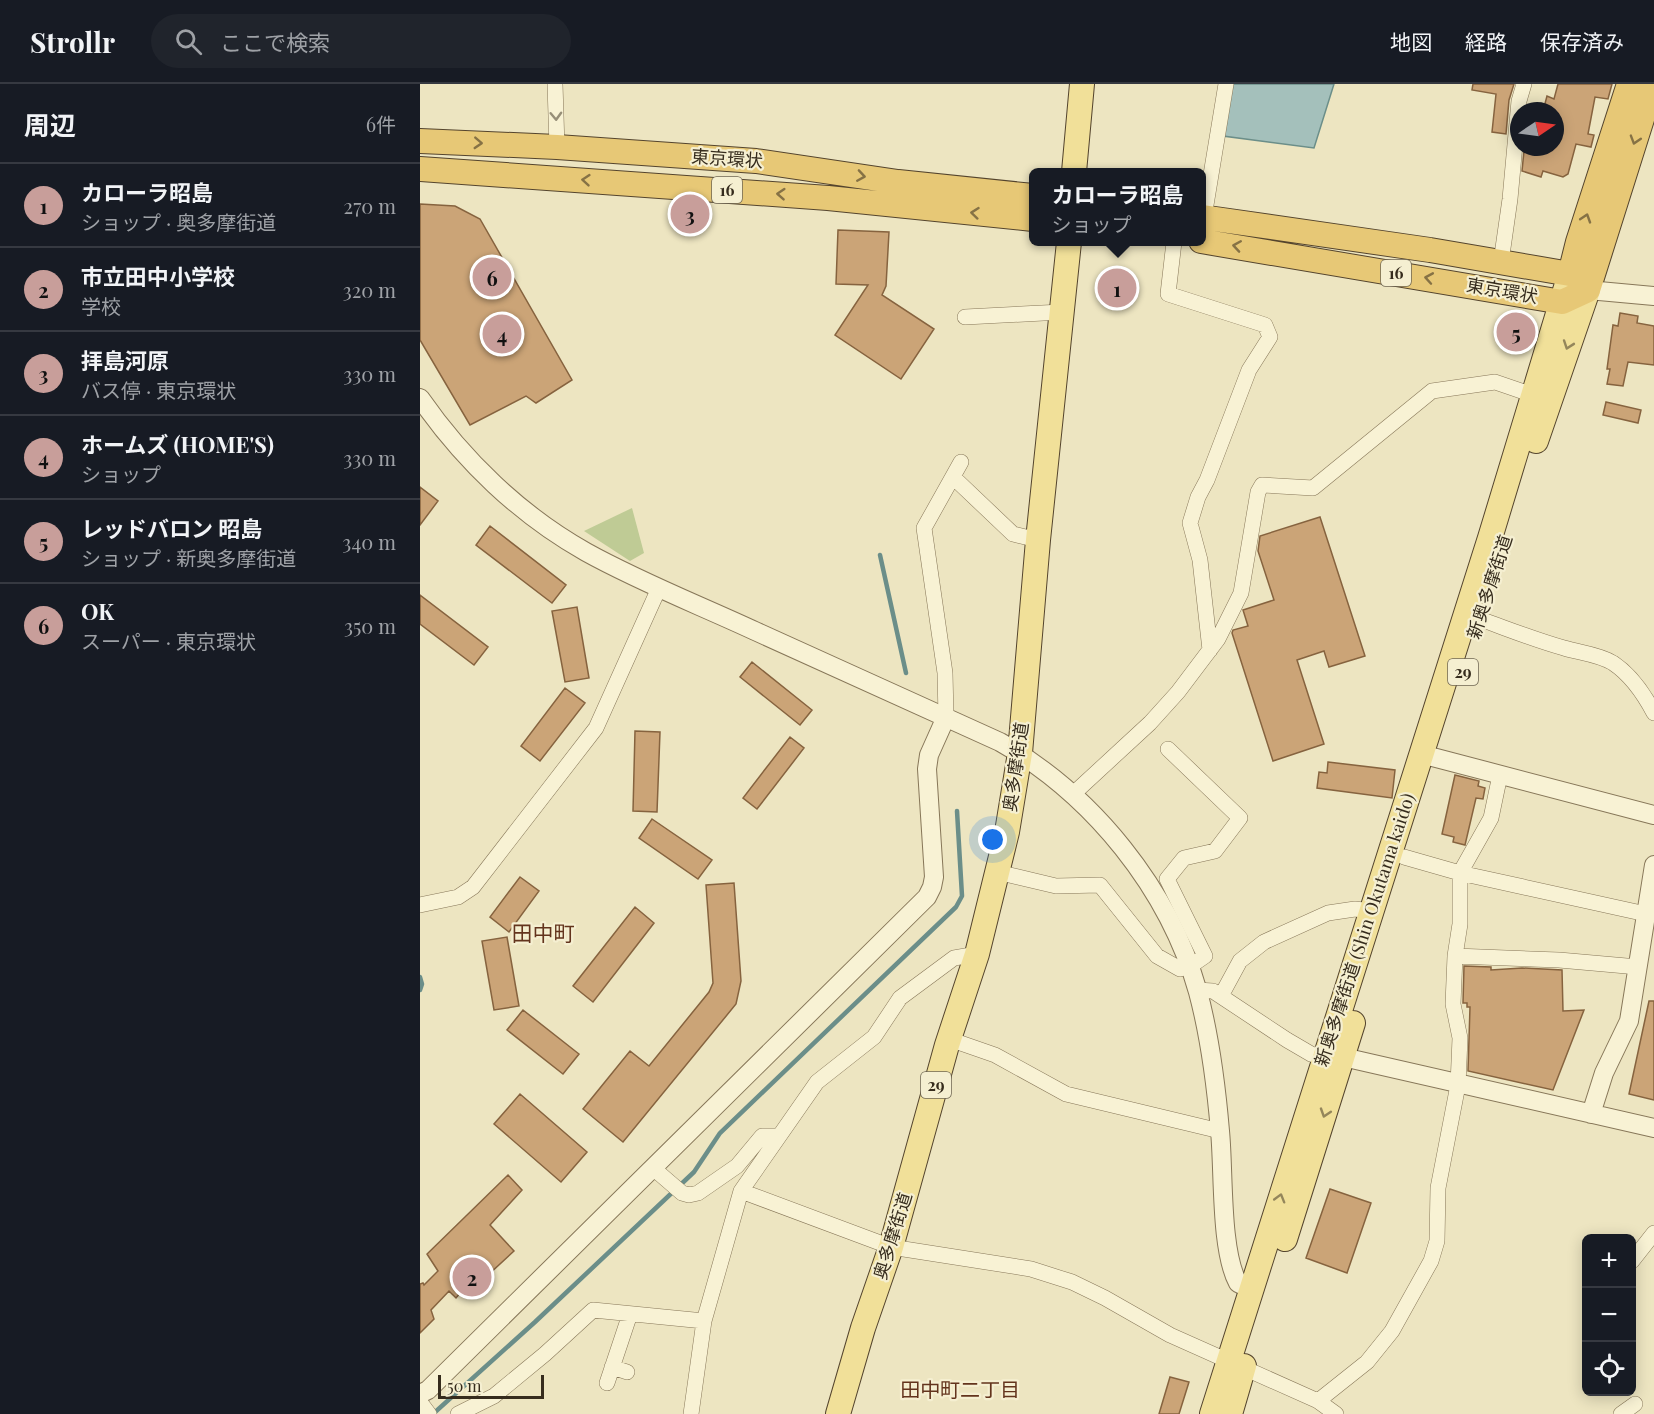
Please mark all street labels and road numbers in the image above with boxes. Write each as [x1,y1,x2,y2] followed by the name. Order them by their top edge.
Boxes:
[690,144,764,172] street label: 東京環状
[712,177,742,203] road number: 16
[1381,260,1411,286] road number: 16
[1465,272,1540,308] street label: 東京環状
[1461,532,1517,642] street label: 新奥多摩街道
[1448,659,1478,685] road number: 29
[997,721,1033,813] street label: 奥多摩街道
[1308,790,1420,1069] street label: 新奥多摩街道 (Shin Okutama kaido)
[921,1072,951,1098] road number: 29
[867,1189,917,1282] street label: 奥多摩街道

